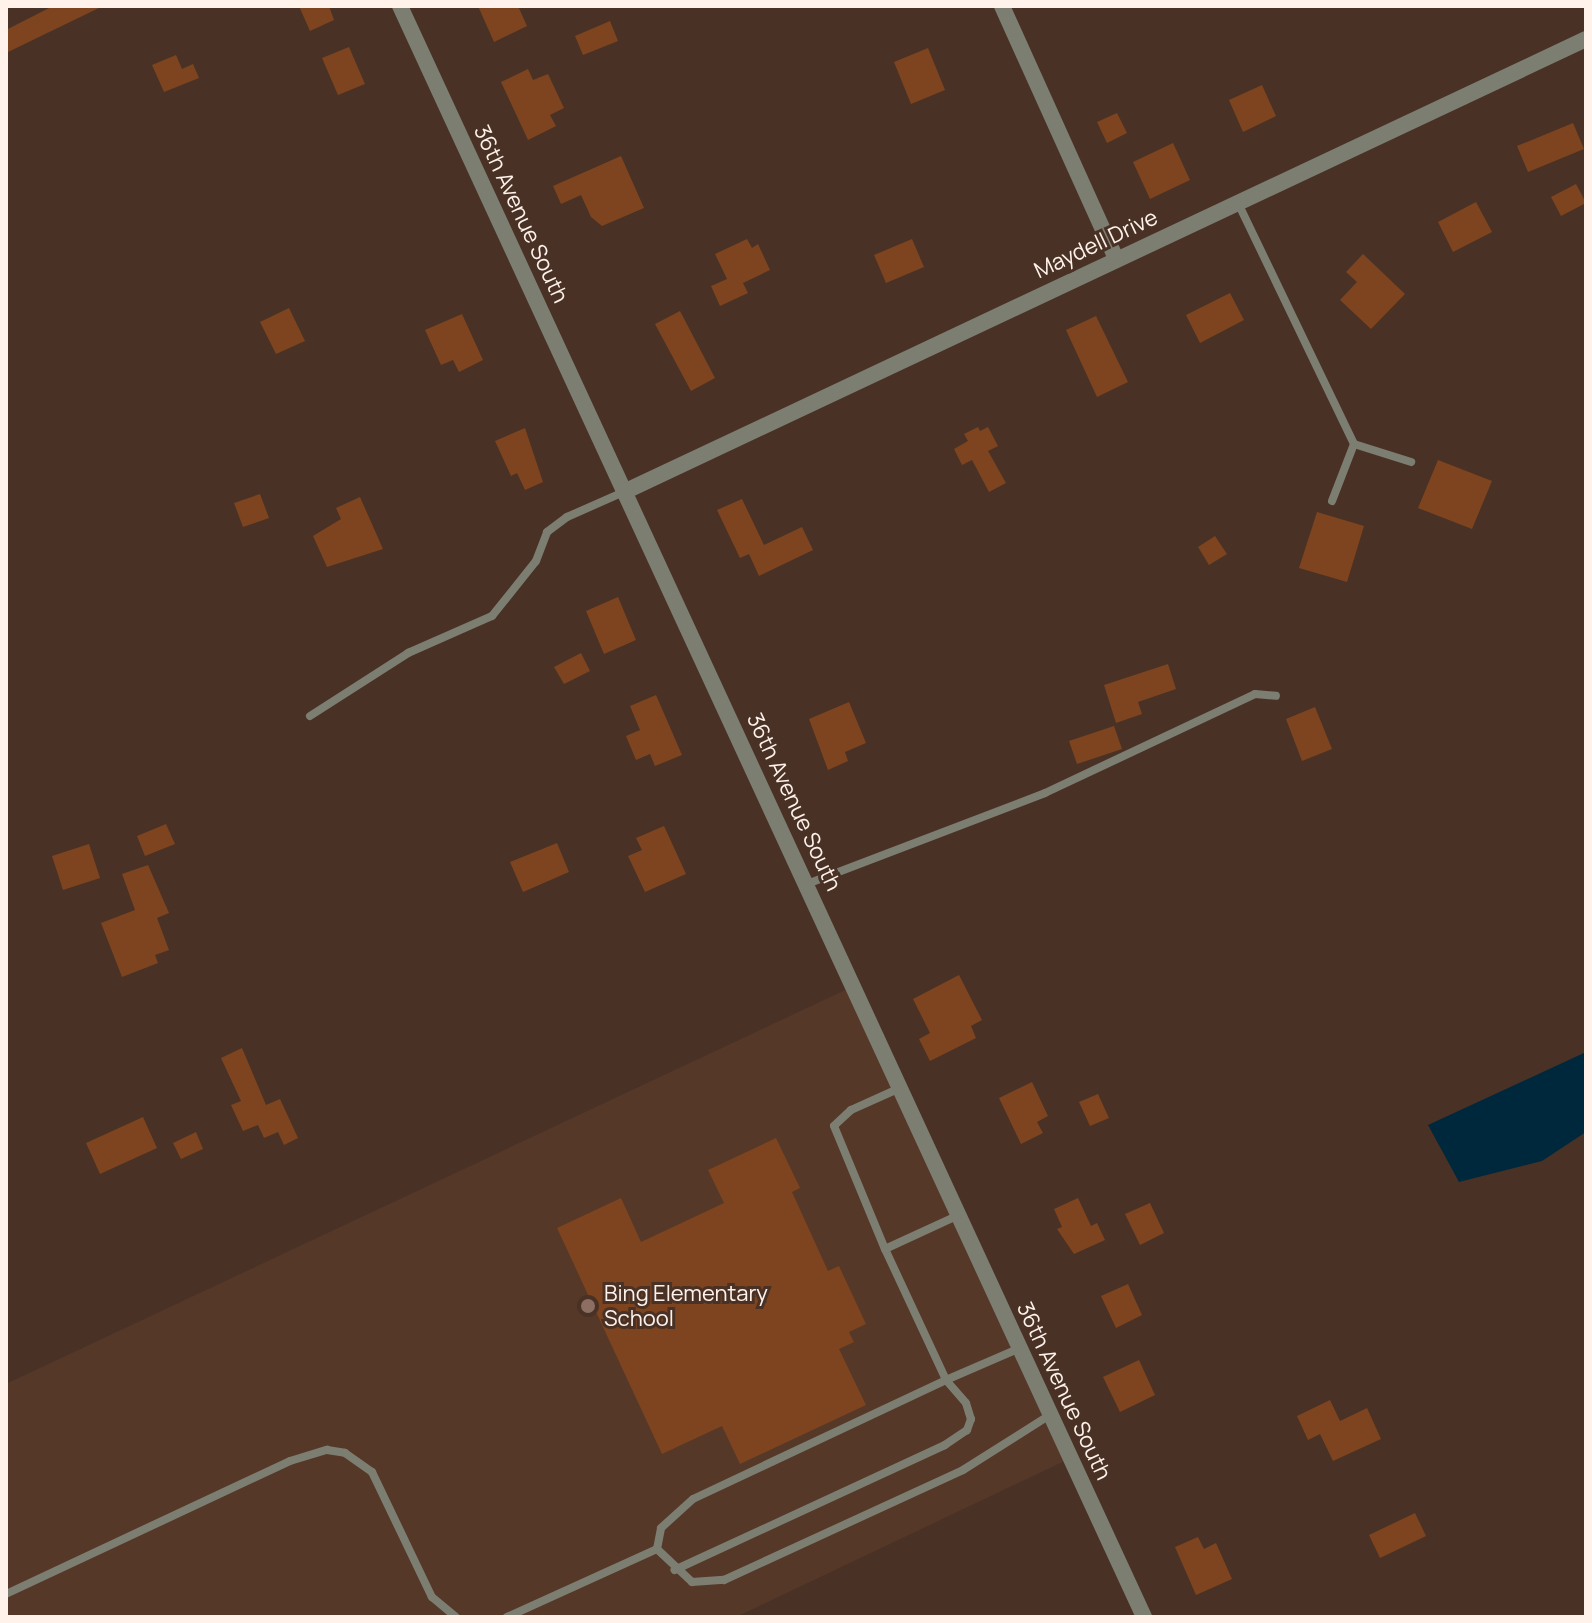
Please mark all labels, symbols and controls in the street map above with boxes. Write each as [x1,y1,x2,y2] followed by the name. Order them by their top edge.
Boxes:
[468,121,574,307] street label: 36th Avenue South
[1030,204,1162,284] street label: Maydell Drive
[741,709,847,895] street label: 36th Avenue South
[604,1280,768,1332] place label: Bing Elementary School
[579,1297,597,1315] marker: Bing Elementary School
[1011,1298,1117,1484] street label: 36th Avenue South

